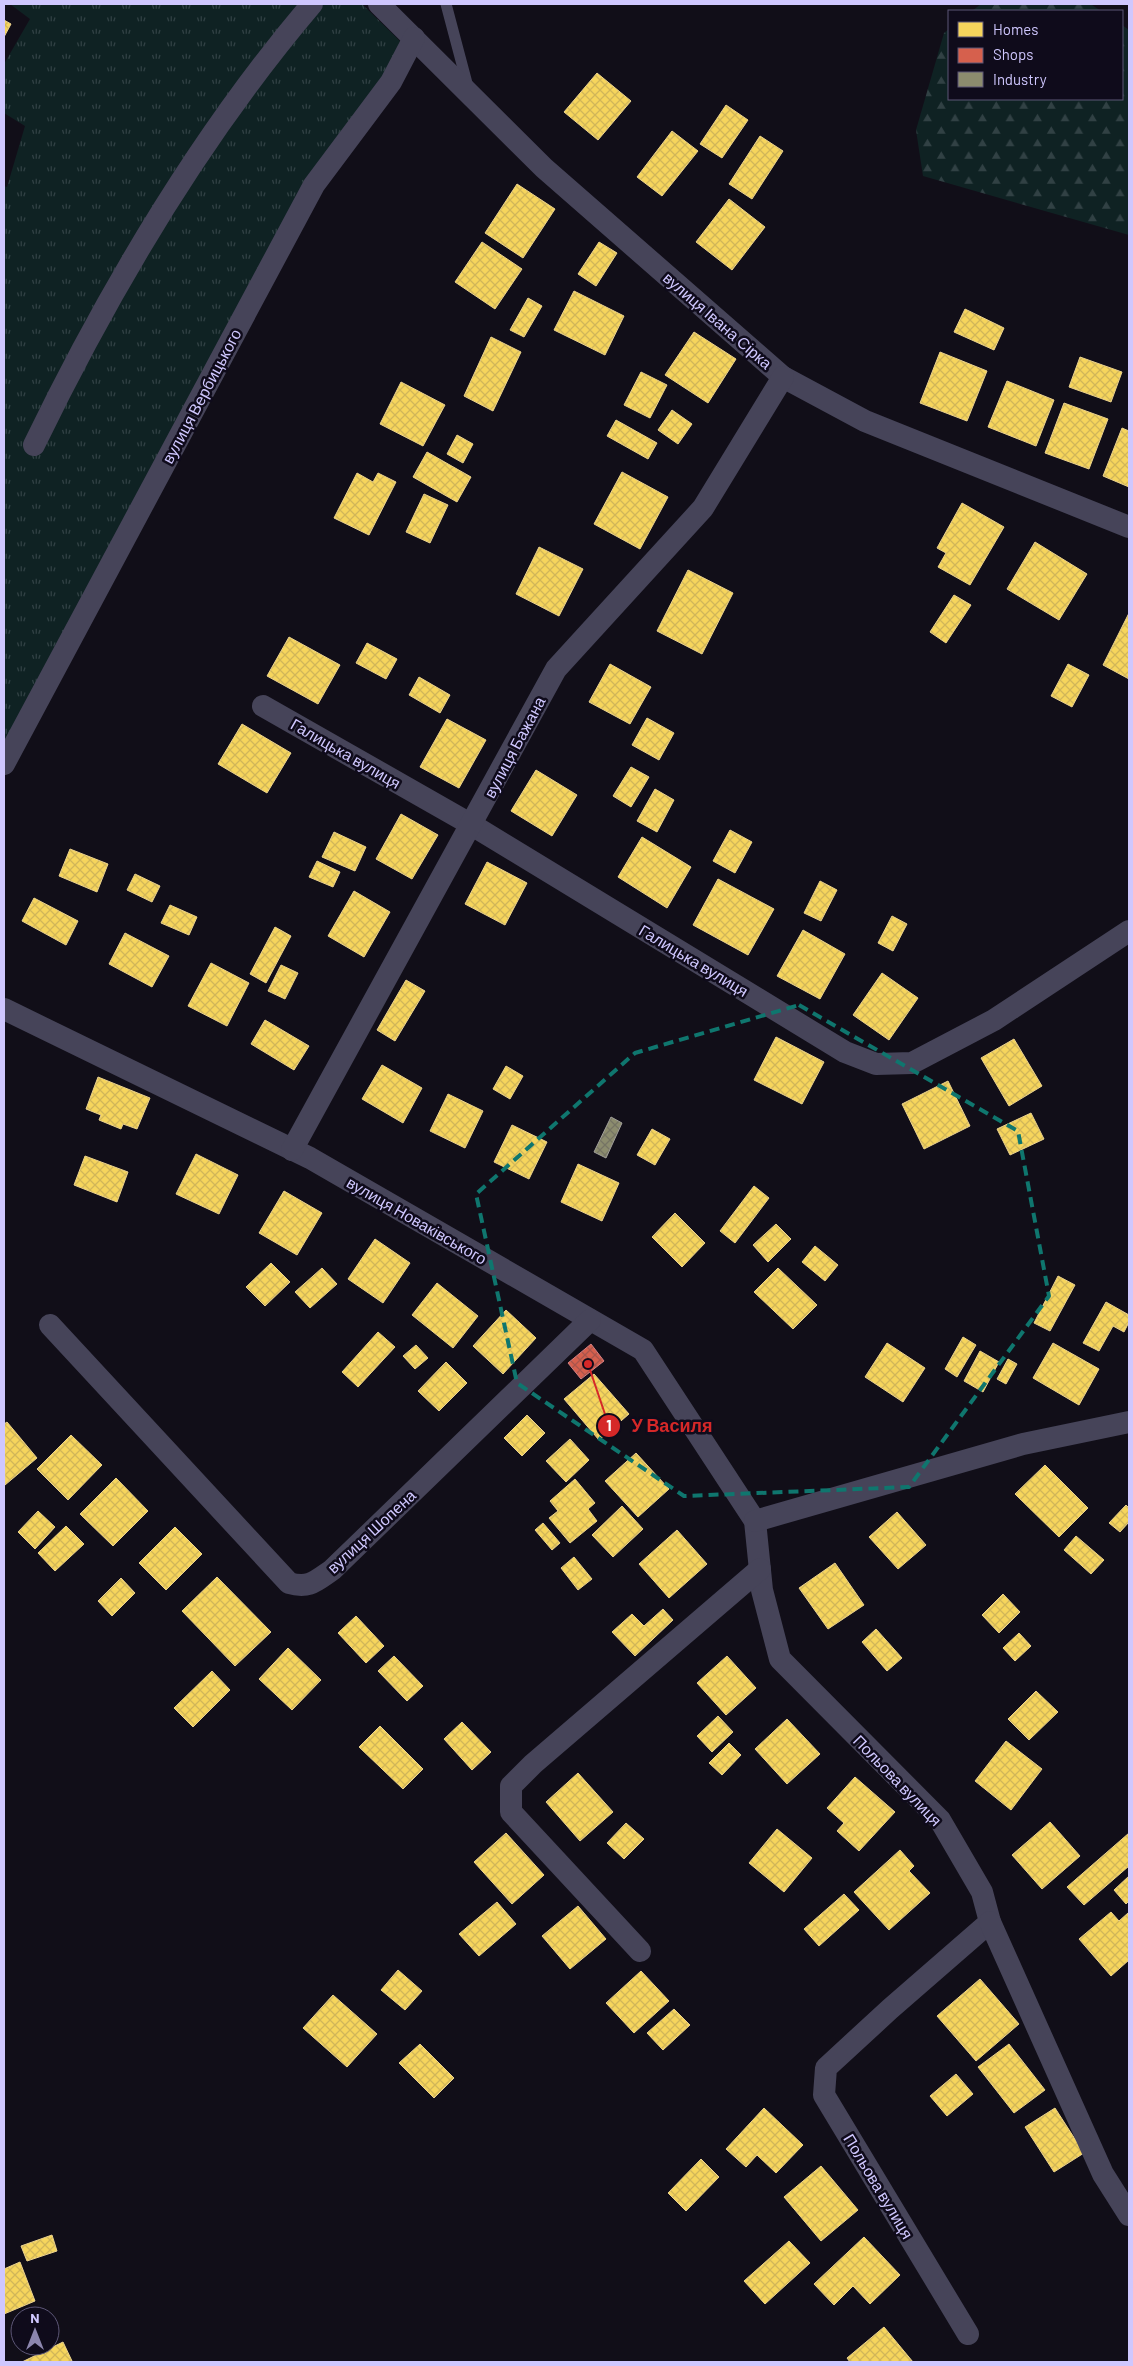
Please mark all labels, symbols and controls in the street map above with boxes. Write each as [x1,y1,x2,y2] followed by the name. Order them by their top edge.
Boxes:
[948,10,1123,100] legend
[993,20,1038,38] text: Homes
[993,45,1033,63] text: Shops
[993,70,1047,88] text: Industry
[660,268,776,372] street label: вулиця Івана Сірка
[157,325,245,467] street label: вулиця Вербицького
[479,693,549,801] street label: вулиця Бажана
[288,714,404,792] street label: Галицька вулиця
[636,920,752,1000] street label: Галицька вулиця
[344,1172,490,1268] street label: вулиця Новаківського
[597,1410,722,1443] callout: У Василя
[632,1414,712,1436] text: У Василя
[606,1416,612,1434] text: 1
[323,1485,419,1577] street label: вулиця Шопена
[850,1731,946,1829] street label: Польова вулиця
[840,2130,918,2242] street label: Польова вулиця
[10,2306,60,2356] north arrow
[30,2309,40,2326] text: N

